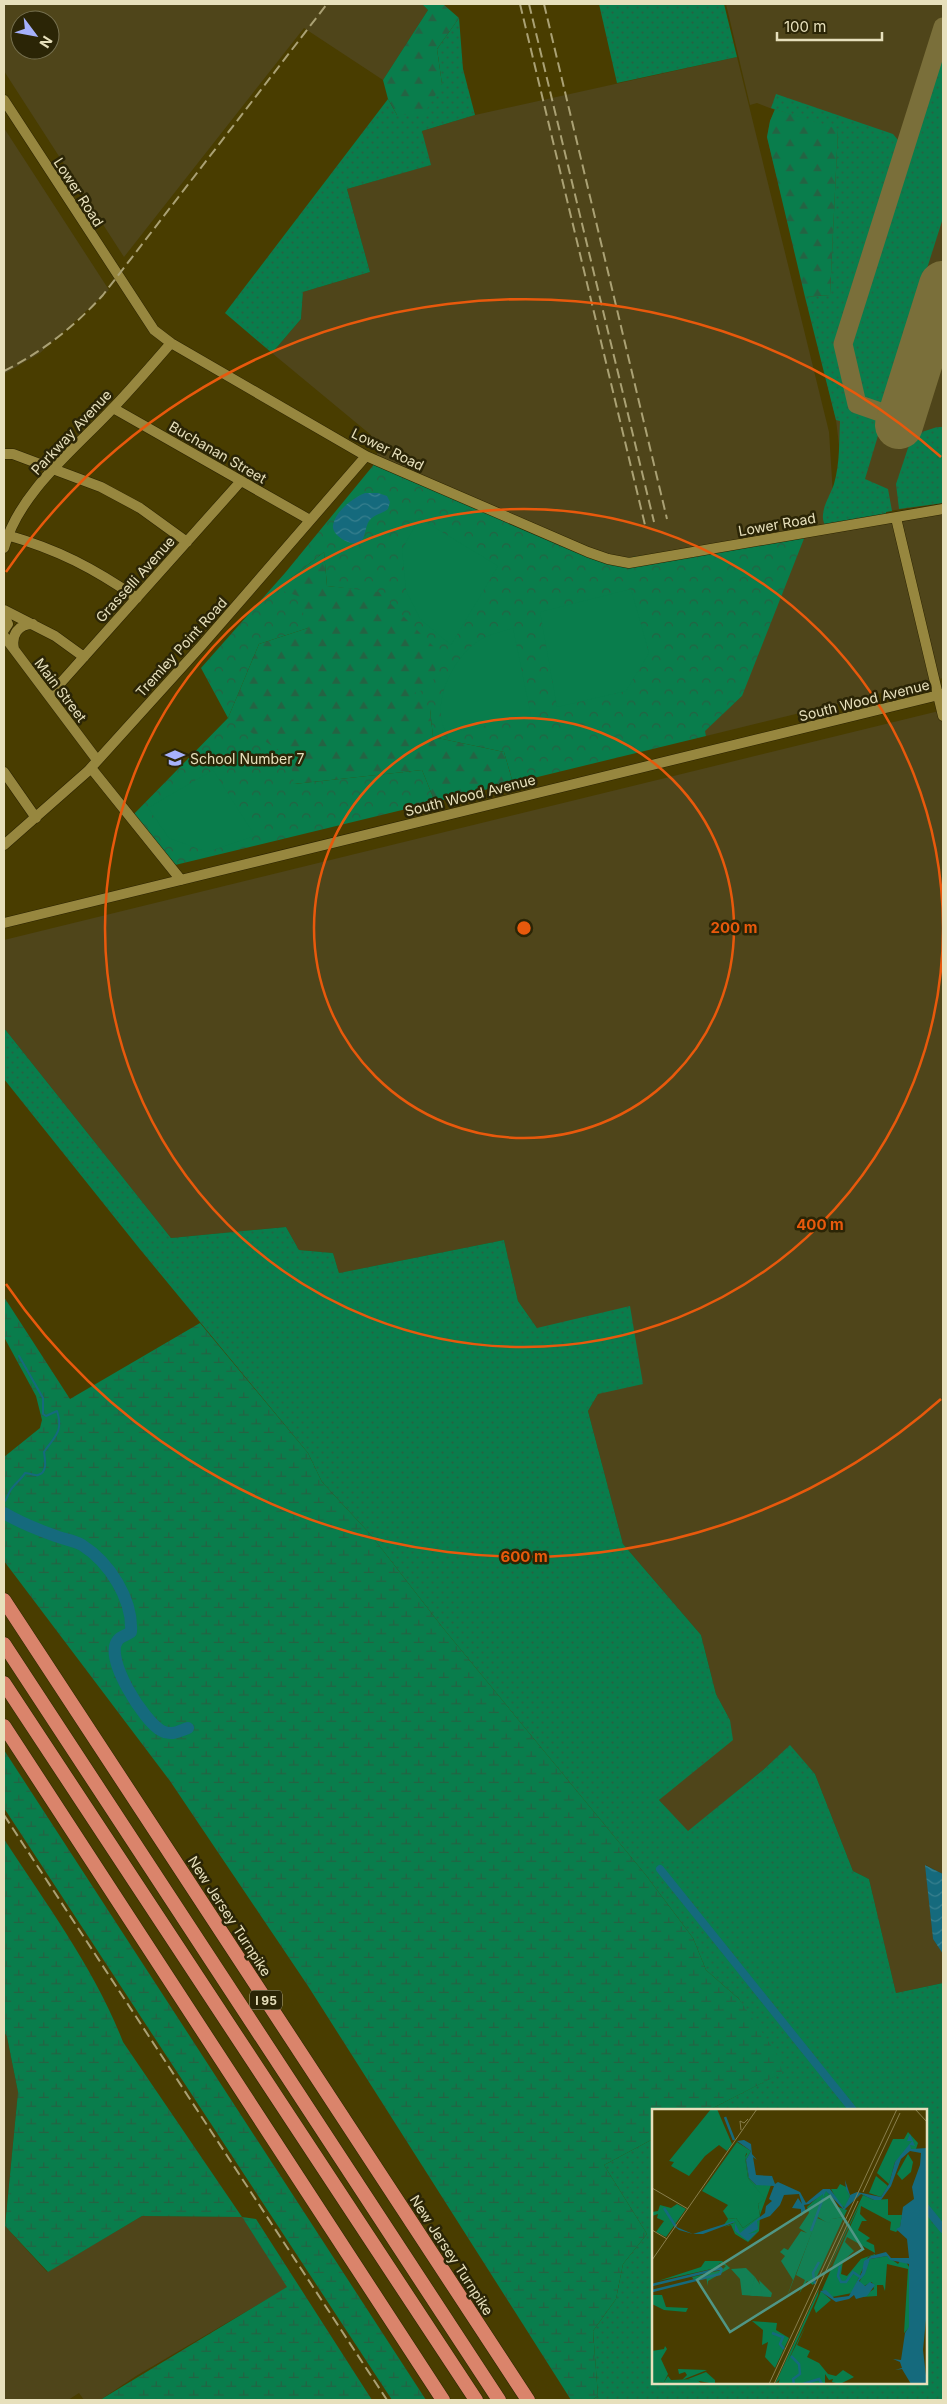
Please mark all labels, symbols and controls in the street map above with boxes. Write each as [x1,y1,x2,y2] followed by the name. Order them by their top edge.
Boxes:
[10,10,60,60] north arrow
[777,10,882,42] scale bar
[784,17,826,36] text: 100 m
[36,33,56,51] text: N
[51,154,107,230] street label: Lower Road
[27,386,115,478] street label: Parkway Avenue
[166,417,270,487] street label: Buchanan Street
[349,424,427,474] street label: Lower Road
[737,509,817,539] street label: Lower Road
[92,533,178,625] street label: Grasselli Avenue
[132,594,230,700] street label: Tremley Point Road
[31,655,91,726] street label: Main Street
[797,676,931,724] street label: South Wood Avenue
[164,747,186,769] school or university icon: School Number 7
[190,750,304,767] place label: School Number 7
[403,771,537,819] street label: South Wood Avenue
[711,918,757,937] text: 200 m
[515,919,533,937] centre of rings
[796,1215,844,1234] text: 400 m
[500,1547,548,1566] text: 600 m
[185,1853,275,1979] street label: New Jersey Turnpike
[250,1990,282,2010] road number: I 95
[652,2109,927,2384] inset map
[407,2192,497,2318] street label: New Jersey Turnpike

